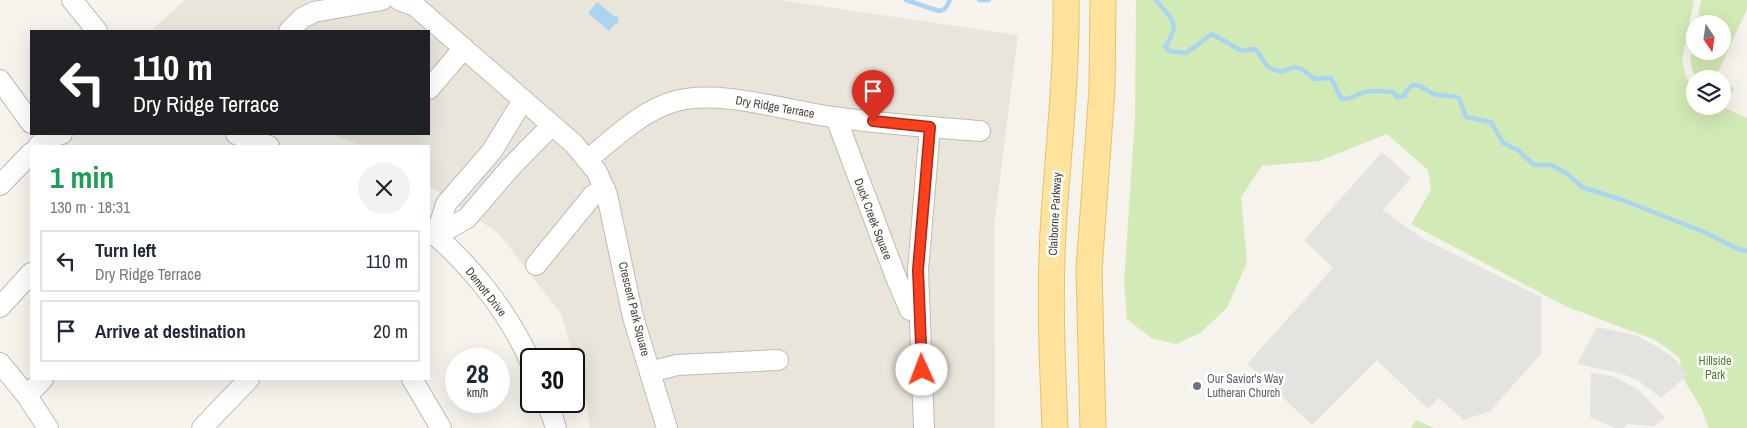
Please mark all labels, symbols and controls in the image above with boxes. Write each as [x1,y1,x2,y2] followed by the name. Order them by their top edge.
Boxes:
[1686,15,1731,60] north arrow
[1686,15,1731,115] map controls
[133,44,213,91] text: 110 m
[50,50,115,115] icon: left
[852,70,894,121] pin
[1686,70,1731,115] button: layers
[859,77,887,105] icon: arrive
[133,89,279,119] text: Dry Ridge Terrace
[734,92,816,122] street label: Dry Ridge Terrace
[50,157,114,197] text: 1 min
[358,162,410,214] button: close
[1045,172,1065,256] street label: Claiborne Parkway
[850,176,896,262] street label: Duck Creek Square
[50,196,130,218] text: 130 m · 18:31
[95,237,156,263] text: Turn left
[52,247,80,275] icon: left
[366,248,408,274] text: 110 m
[615,260,653,358] street label: Crescent Park Square
[95,263,201,285] text: Dry Ridge Terrace
[462,264,510,320] street label: Demott Drive
[52,317,80,345] icon: arrive
[95,318,246,344] text: Arrive at destination
[373,318,408,344] text: 20 m
[895,343,947,395] position arrow
[520,348,585,413] speed limit sign: 30
[1699,353,1731,383] park label: Hillside Park
[466,357,489,391] text: 28
[1207,371,1284,401] place label: Our Savior's Way Lutheran Church
[1191,380,1203,392] marker: Our Savior's Way Lutheran Church
[467,385,488,401] text: km/h

